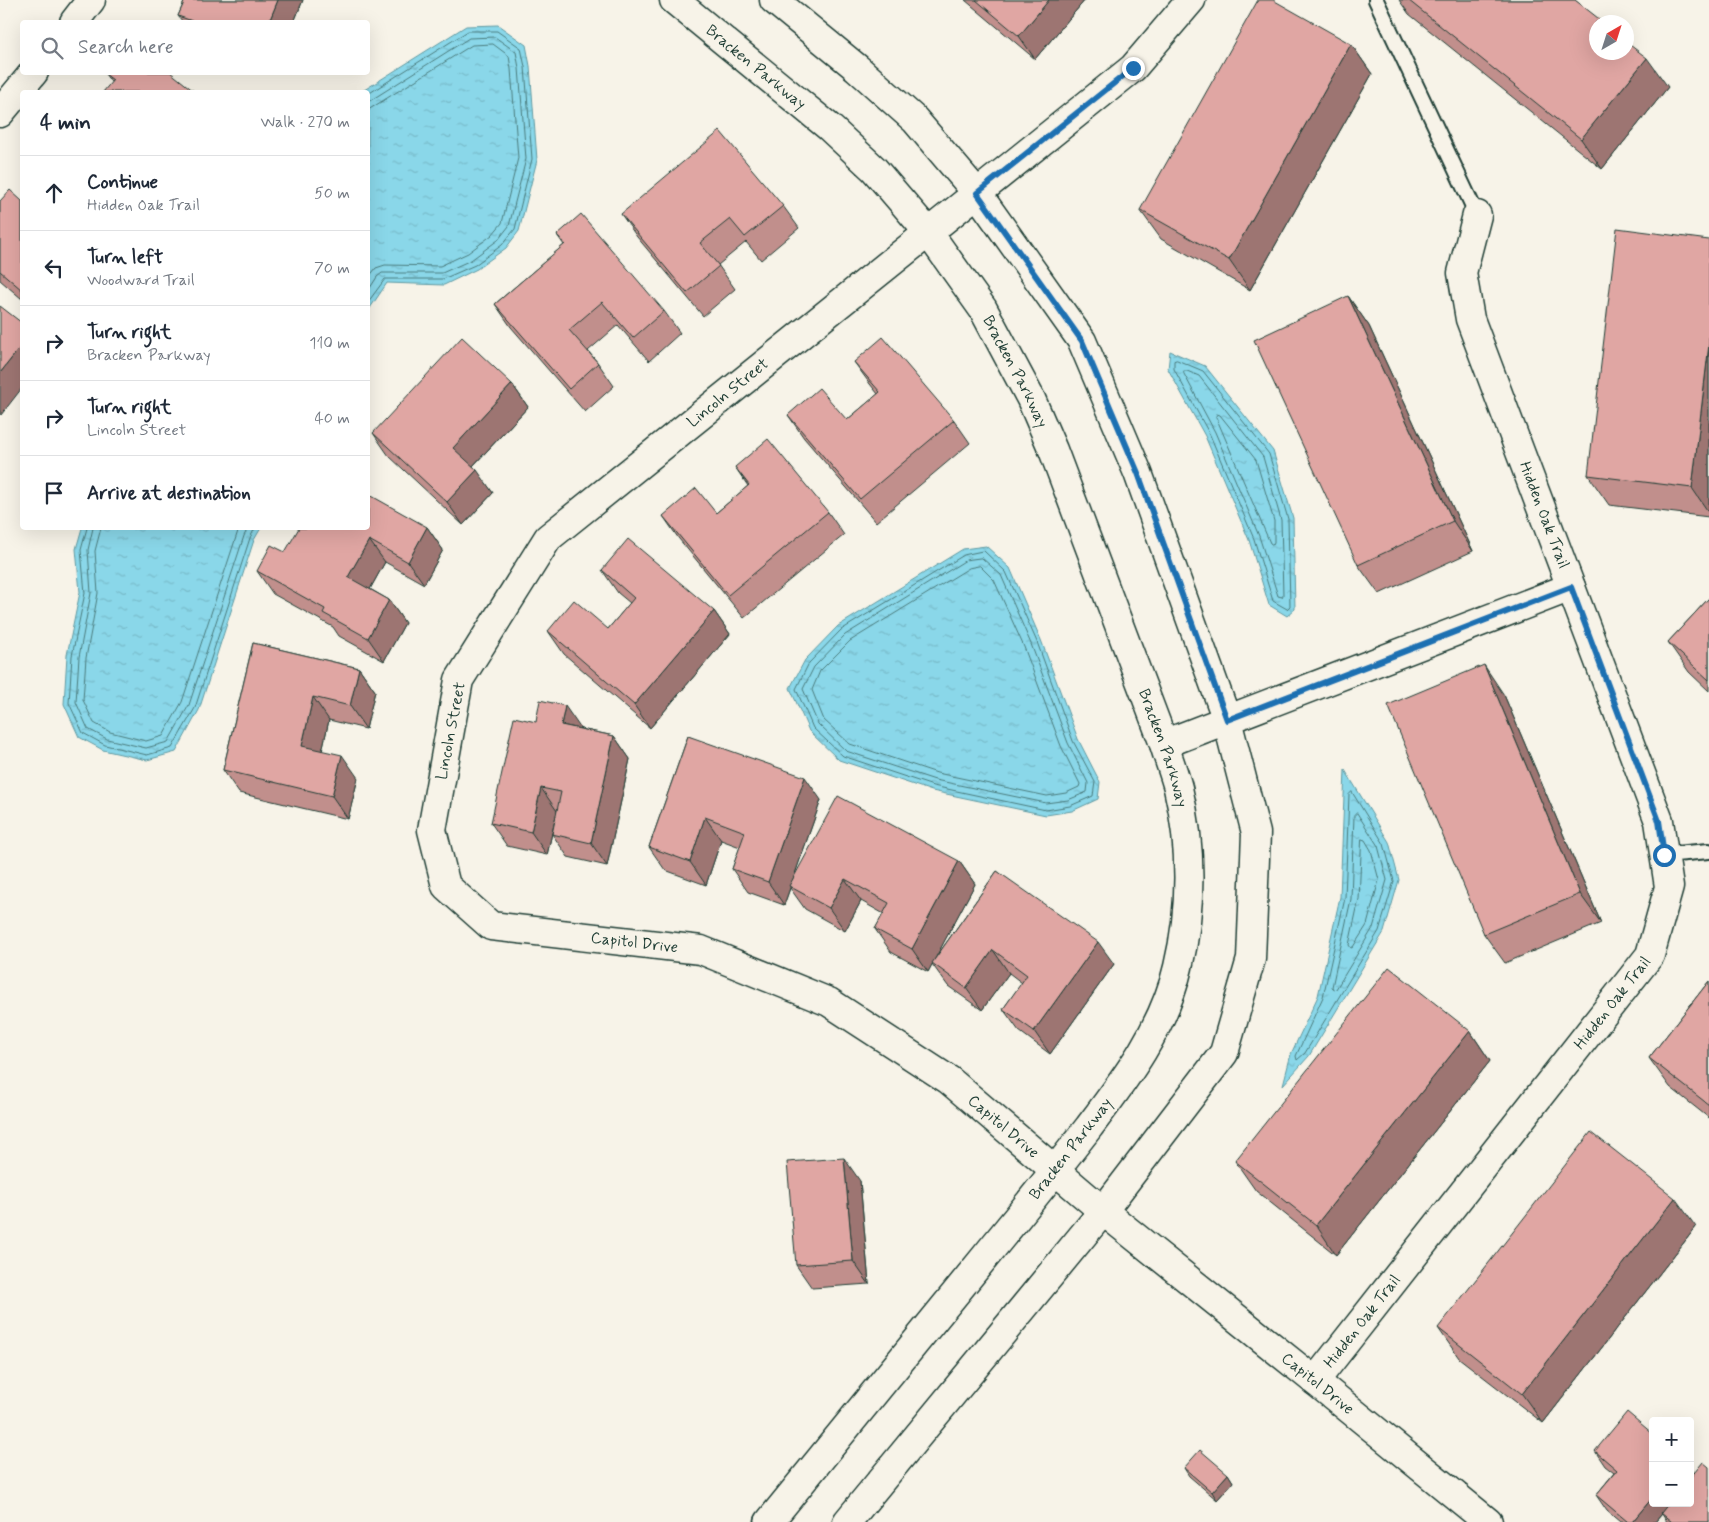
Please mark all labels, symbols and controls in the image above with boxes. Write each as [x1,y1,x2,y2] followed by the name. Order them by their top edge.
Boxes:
[1589,15,1634,60] north arrow
[20,20,370,75] search box
[702,20,810,114] street label: Bracken Parkway
[38,34,66,62] icon: search
[78,35,174,60] text: Search here
[1122,57,1145,80] route end
[40,109,91,137] text: 4 min
[261,112,350,133] text: Walk · 270 m
[87,170,158,195] text: Continue
[40,179,68,207] icon: ahead
[314,183,350,204] text: 50 m
[87,195,200,216] text: Hidden Oak Trail
[87,245,163,270] text: Turn left
[40,254,68,282] icon: left
[314,258,350,279] text: 70 m
[87,270,195,291] text: Woodward Trail
[978,312,1053,431] street label: Bracken Parkway
[87,320,171,345] text: Turn right
[40,329,68,357] icon: right
[309,333,350,354] text: 110 m
[87,345,211,366] text: Bracken Parkway
[683,353,774,432] street label: Lincoln Street
[87,395,171,420] text: Turn right
[40,404,68,432] icon: right
[314,408,350,429] text: 40 m
[87,420,186,441] text: Lincoln Street
[1514,459,1574,572] street label: Hidden Oak Trail
[40,479,68,507] icon: arrive
[87,481,251,506] text: Arrive at destination
[431,680,471,782] street label: Lincoln Street
[1134,686,1192,809] street label: Bracken Parkway
[1653,844,1676,867] route start
[590,927,679,958] street label: Capitol Drive
[1569,952,1656,1054] street label: Hidden Oak Trail
[963,1090,1044,1163] street label: Capitol Drive
[1025,1094,1117,1204] street label: Bracken Parkway
[1319,1270,1405,1372] street label: Hidden Oak Trail
[1277,1348,1359,1419] street label: Capitol Drive
[1649,1417,1694,1507] map controls
[1649,1417,1694,1462] button: +
[1649,1462,1694,1507] button: −

